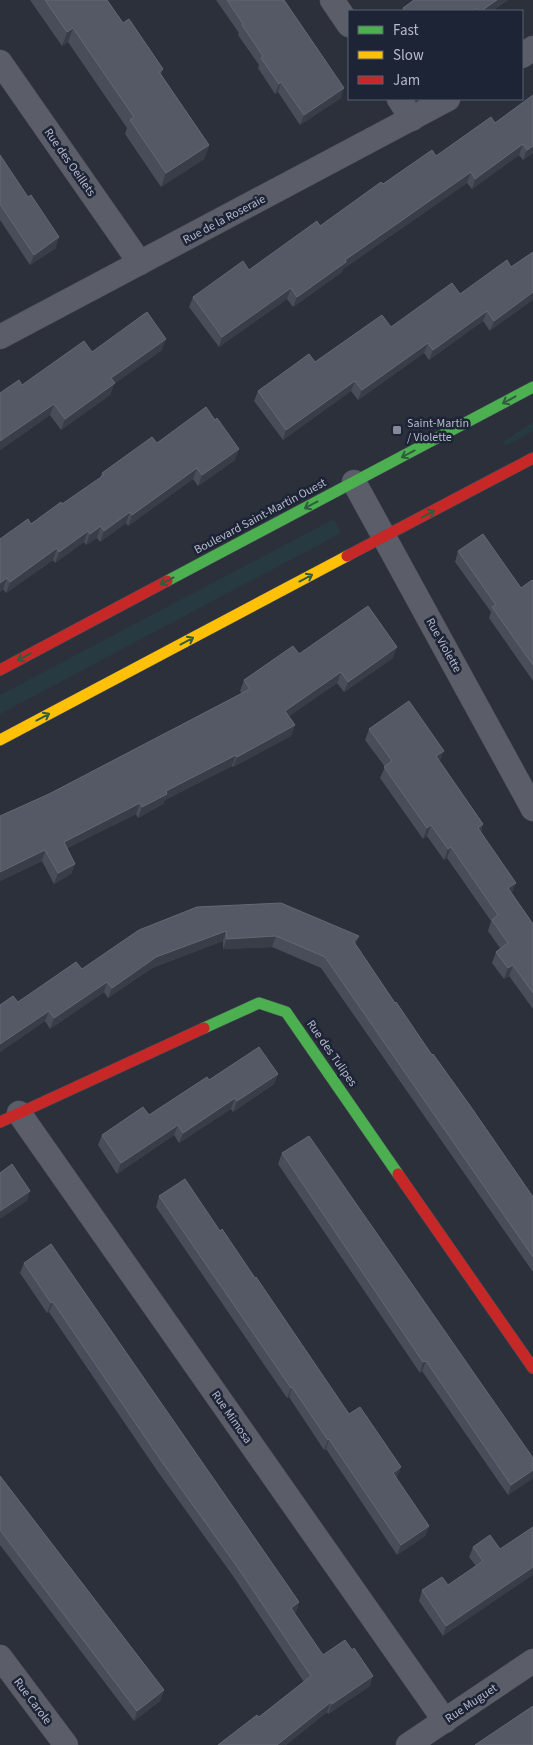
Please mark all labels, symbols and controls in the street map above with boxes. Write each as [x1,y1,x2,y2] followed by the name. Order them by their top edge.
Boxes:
[348,10,523,100] legend
[393,20,419,41] text: Fast
[393,45,424,66] text: Slow
[393,70,420,91] text: Jam
[40,125,99,200] street label: Rue des Oeillets
[180,191,269,248] street label: Rue de la Roseraie
[502,396,517,405] one-way arrow
[407,415,469,446] place label: Saint-Martin / Violette
[391,424,403,436] marker: Saint-Martin / Violette
[400,449,415,459] one-way arrow
[191,474,329,559] street label: Boulevard Saint-Martin Ouest
[304,500,319,510] one-way arrow
[420,509,435,518] one-way arrow
[299,573,314,583] one-way arrow
[160,576,175,586] one-way arrow
[422,615,466,676] street label: Rue Violette
[179,636,194,646] one-way arrow
[17,653,32,662] one-way arrow
[35,712,50,721] one-way arrow
[302,1017,361,1090] street label: Rue des Tulipes
[207,1387,256,1447] street label: Rue Mimosa
[10,1675,56,1728] street label: Rue Carole
[442,1680,501,1727] street label: Rue Muguet

